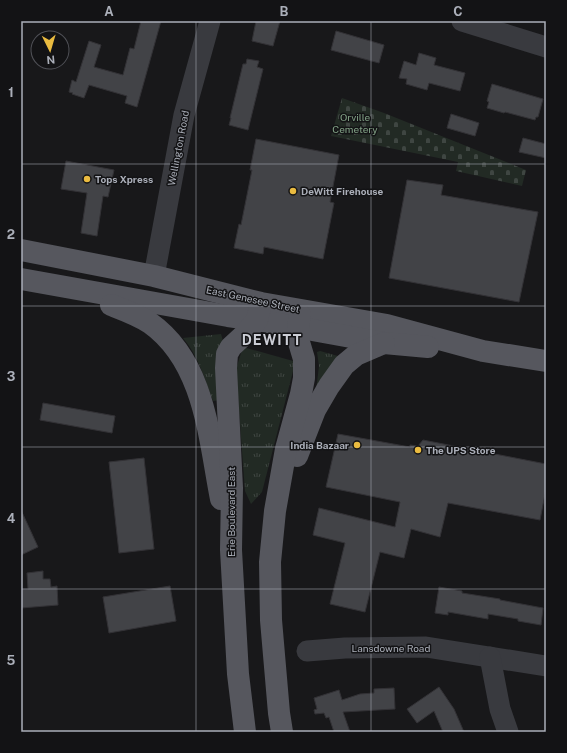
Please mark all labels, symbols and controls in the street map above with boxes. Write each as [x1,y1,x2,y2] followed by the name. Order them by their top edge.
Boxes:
[104,4,114,19] text: A
[280,4,289,19] text: B
[453,4,463,19] text: C
[30,30,70,70] north arrow
[46,54,56,66] text: N
[8,85,14,100] text: 1
[165,109,191,187] street label: Wellington Road
[332,111,378,135] park label: Orville Cemetery
[95,173,153,185] place label: Tops Xpress
[82,174,92,184] marker: Tops Xpress
[301,185,384,197] place label: DeWitt Firehouse
[288,186,298,196] marker: DeWitt Firehouse
[7,227,15,242] text: 2
[205,283,301,315] street label: East Genesee Street
[242,332,302,348] district label: DEWITT
[7,369,16,384] text: 3
[290,439,349,451] place label: India Bazaar
[352,440,362,450] marker: India Bazaar
[426,444,496,456] place label: The UPS Store
[413,445,423,455] marker: The UPS Store
[225,467,237,557] street label: Erie Boulevard East
[7,511,16,526] text: 4
[352,642,430,654] street label: Lansdowne Road
[7,653,16,668] text: 5

